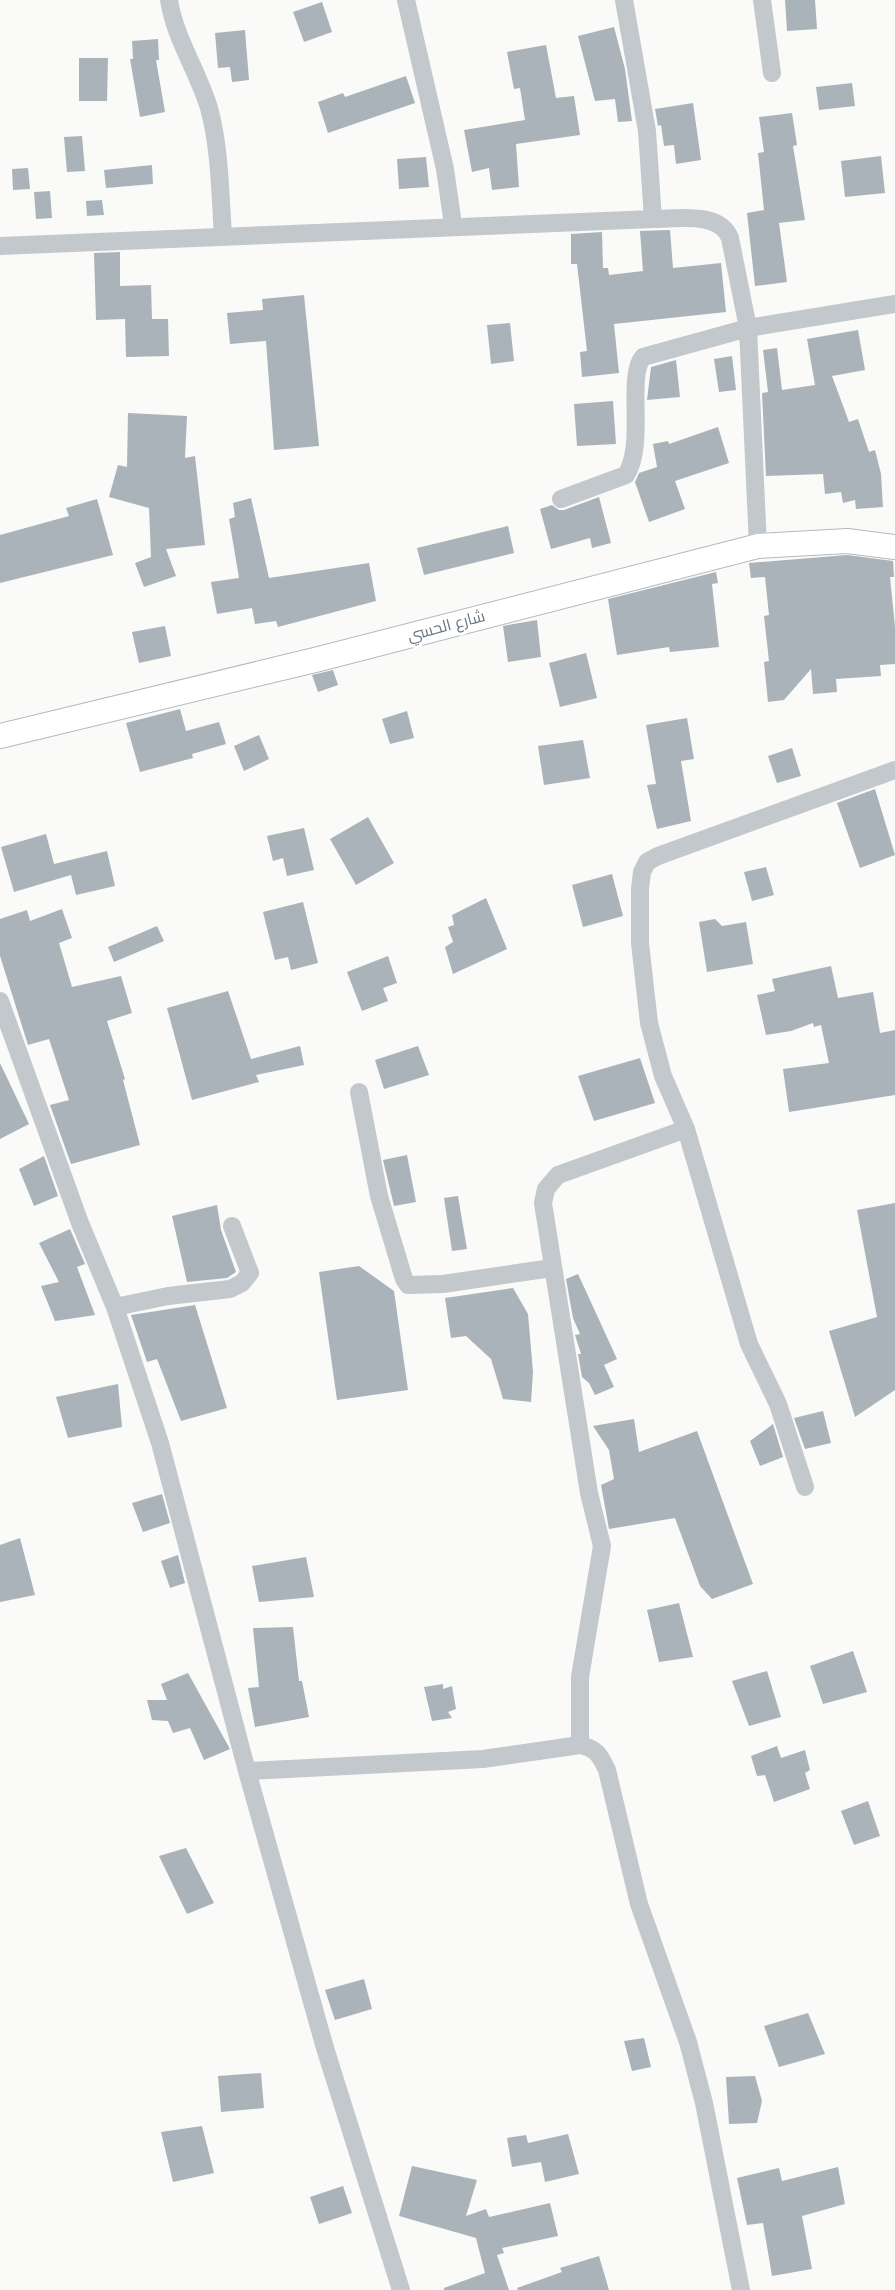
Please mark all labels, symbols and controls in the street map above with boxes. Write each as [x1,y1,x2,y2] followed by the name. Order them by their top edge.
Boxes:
[405,604,488,648] street label: شارع الحسي

